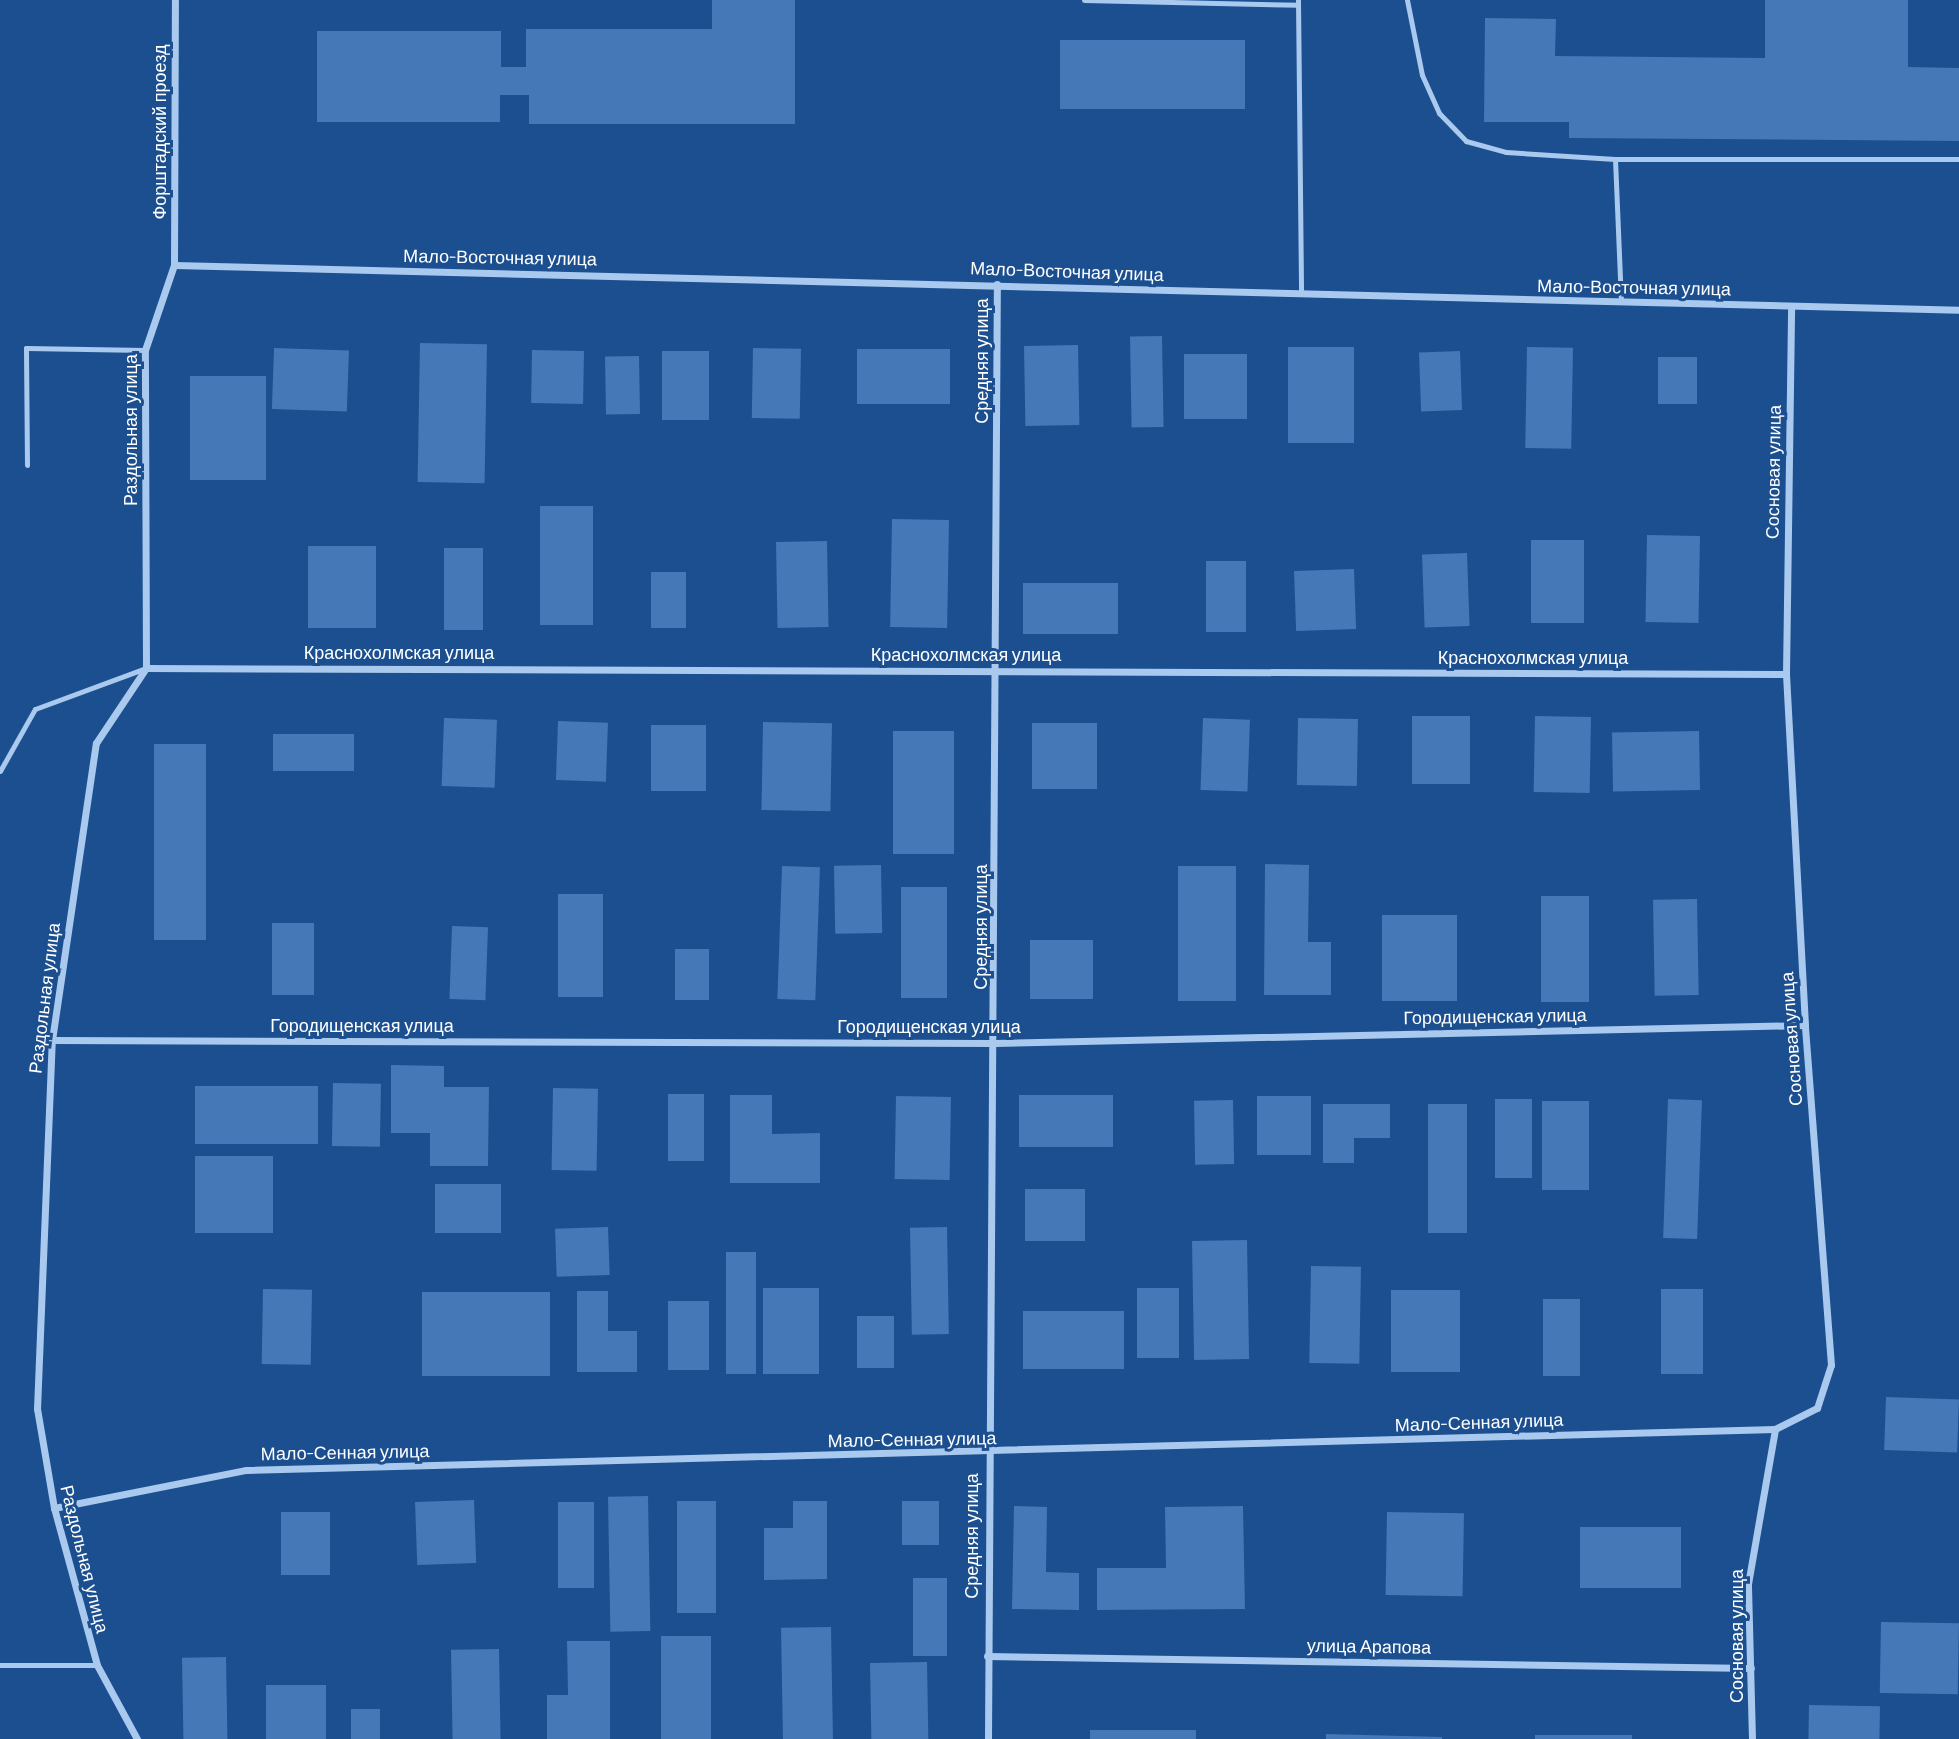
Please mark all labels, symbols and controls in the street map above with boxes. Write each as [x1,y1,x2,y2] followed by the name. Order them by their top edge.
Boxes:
[148,44,170,220] street label: Форштадский проезд
[403,245,597,269] street label: Мало-Восточная улица
[970,257,1164,285] street label: Мало-Восточная улица
[1537,275,1731,299] street label: Мало-Восточная улица
[970,298,992,424] street label: Средняя улица
[119,354,141,506] street label: Раздольная улица
[1761,405,1785,539] street label: Сосновая улица
[304,641,494,663] street label: Краснохолмская улица
[871,643,1061,665] street label: Краснохолмская улица
[1438,646,1628,668] street label: Краснохолмская улица
[969,864,991,990] street label: Средняя улица
[24,921,64,1075] street label: Раздольная улица
[1776,971,1806,1107] street label: Сосновая улица
[1403,1004,1587,1028] street label: Городищенская улица
[270,1014,454,1036] street label: Городищенская улица
[837,1015,1021,1037] street label: Городищенская улица
[1394,1408,1564,1436] street label: Мало-Сенная улица
[827,1427,997,1451] street label: Мало-Сенная улица
[260,1440,430,1464] street label: Мало-Сенная улица
[960,1473,982,1599] street label: Средняя улица
[56,1483,114,1635] street label: Раздольная улица
[1725,1569,1747,1703] street label: Сосновая улица
[1307,1634,1431,1658] street label: улица Арапова

